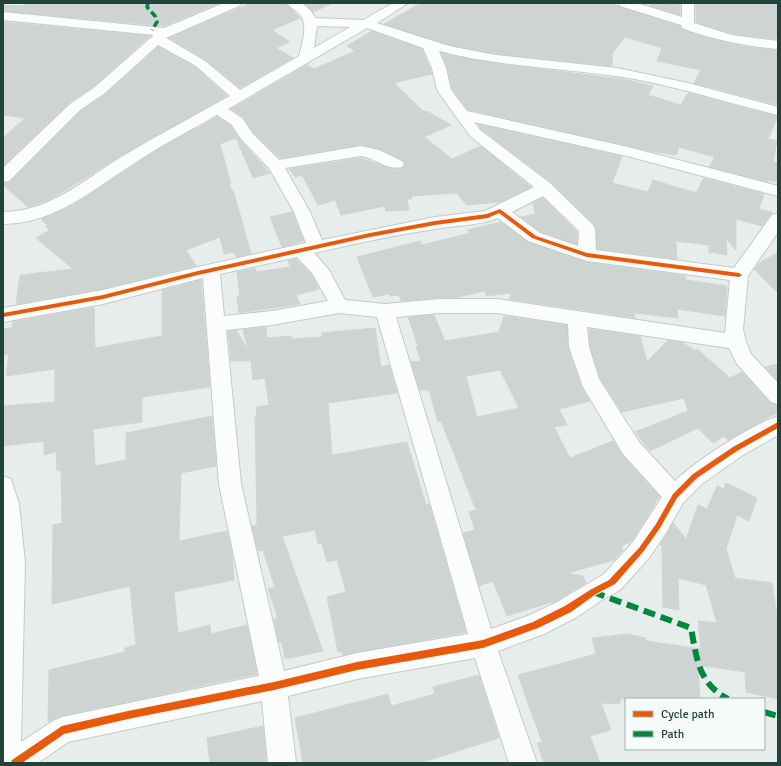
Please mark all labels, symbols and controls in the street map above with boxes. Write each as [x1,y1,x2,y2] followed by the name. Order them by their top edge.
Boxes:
[625,698,765,750] legend
[661,707,714,722] text: Cycle path
[661,727,684,742] text: Path

